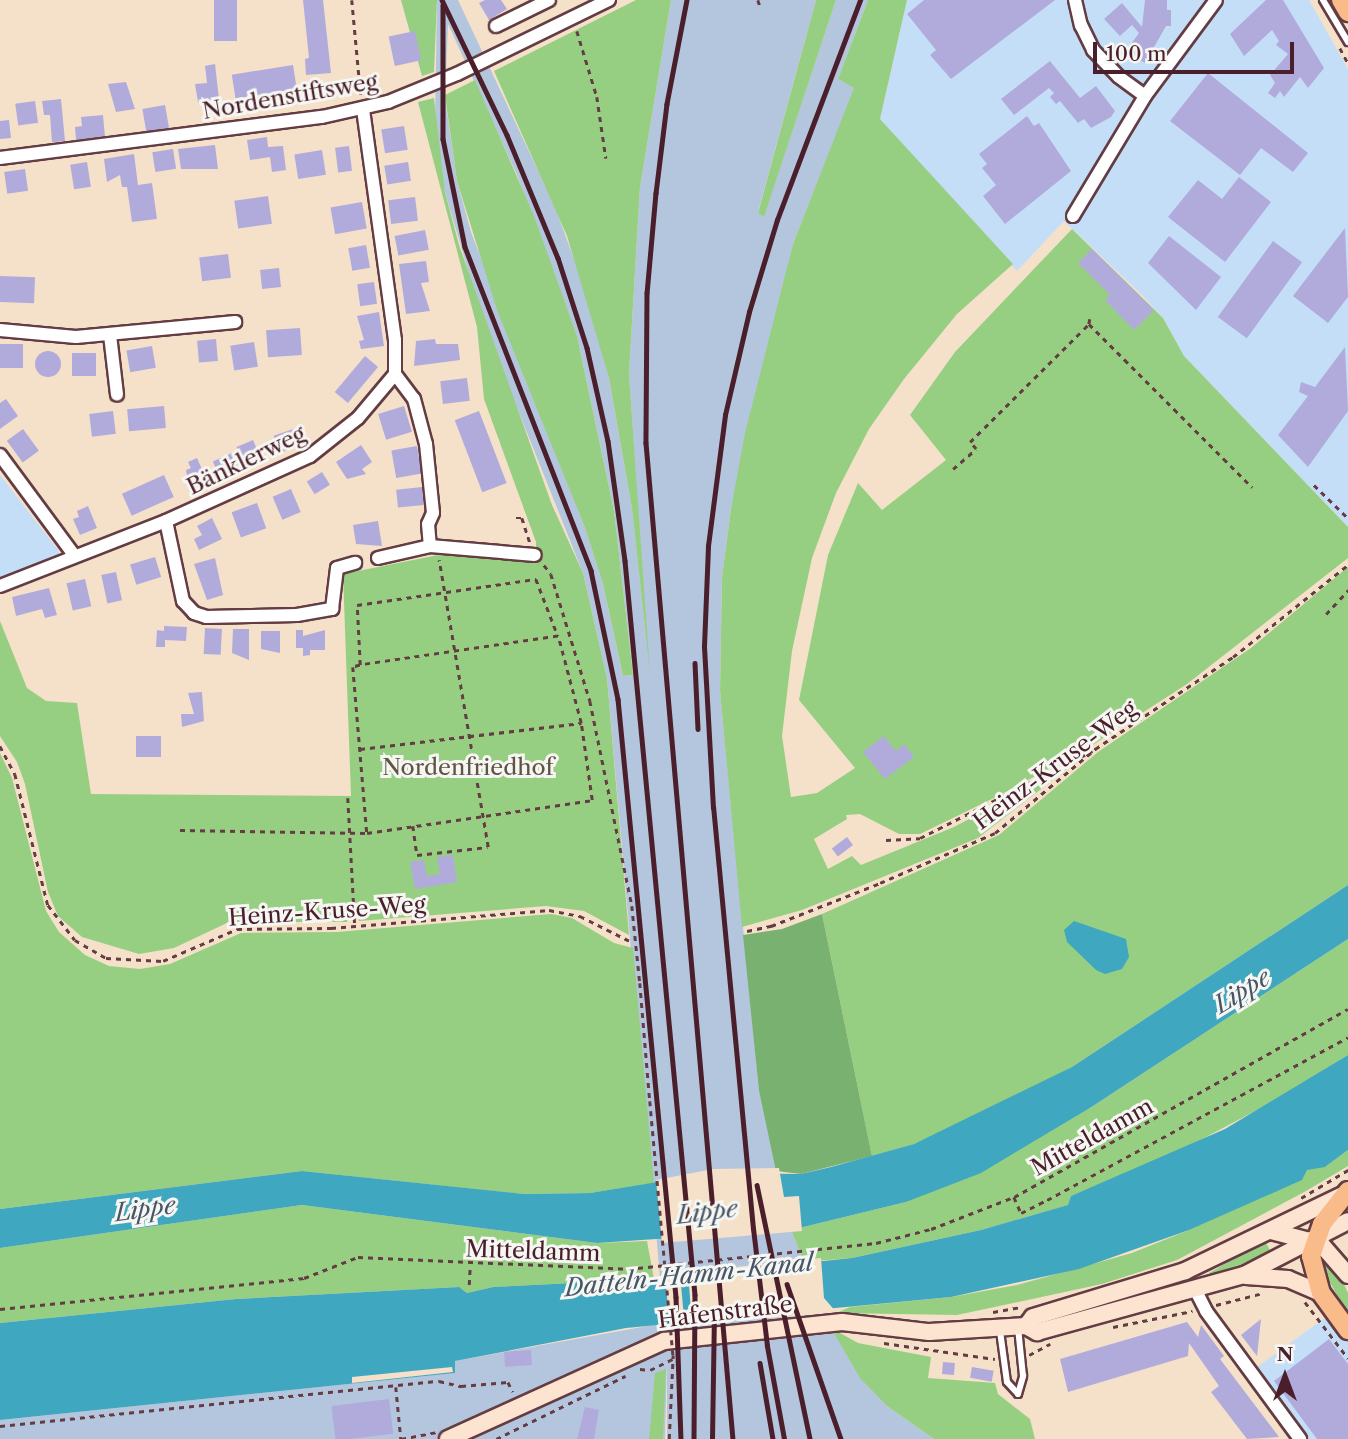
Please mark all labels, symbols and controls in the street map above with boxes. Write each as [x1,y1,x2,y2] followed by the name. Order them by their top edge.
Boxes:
[1096,28,1297,72] scale bar
[1106,41,1167,66] text: 100 m
[200,67,380,125] street label: Nordenstiftsweg
[182,419,310,501] street label: Bänklerweg
[968,694,1142,836] street label: Heinz-Kruse-Weg
[382,753,554,781] park label: Nordenfriedhof
[227,890,427,932] street label: Heinz-Kruse-Weg
[1209,963,1275,1019] water label: Lippe
[1026,1092,1158,1182] street label: Mitteldamm
[113,1190,177,1228] water label: Lippe
[675,1194,739,1230] water label: Lippe
[465,1235,601,1267] street label: Mitteldamm
[563,1248,815,1302] water label: Datteln-Hamm-Kanal
[656,1290,794,1334] street label: Hafenstraße
[1250,1341,1320,1411] north arrow
[1277,1343,1293,1366] text: N

